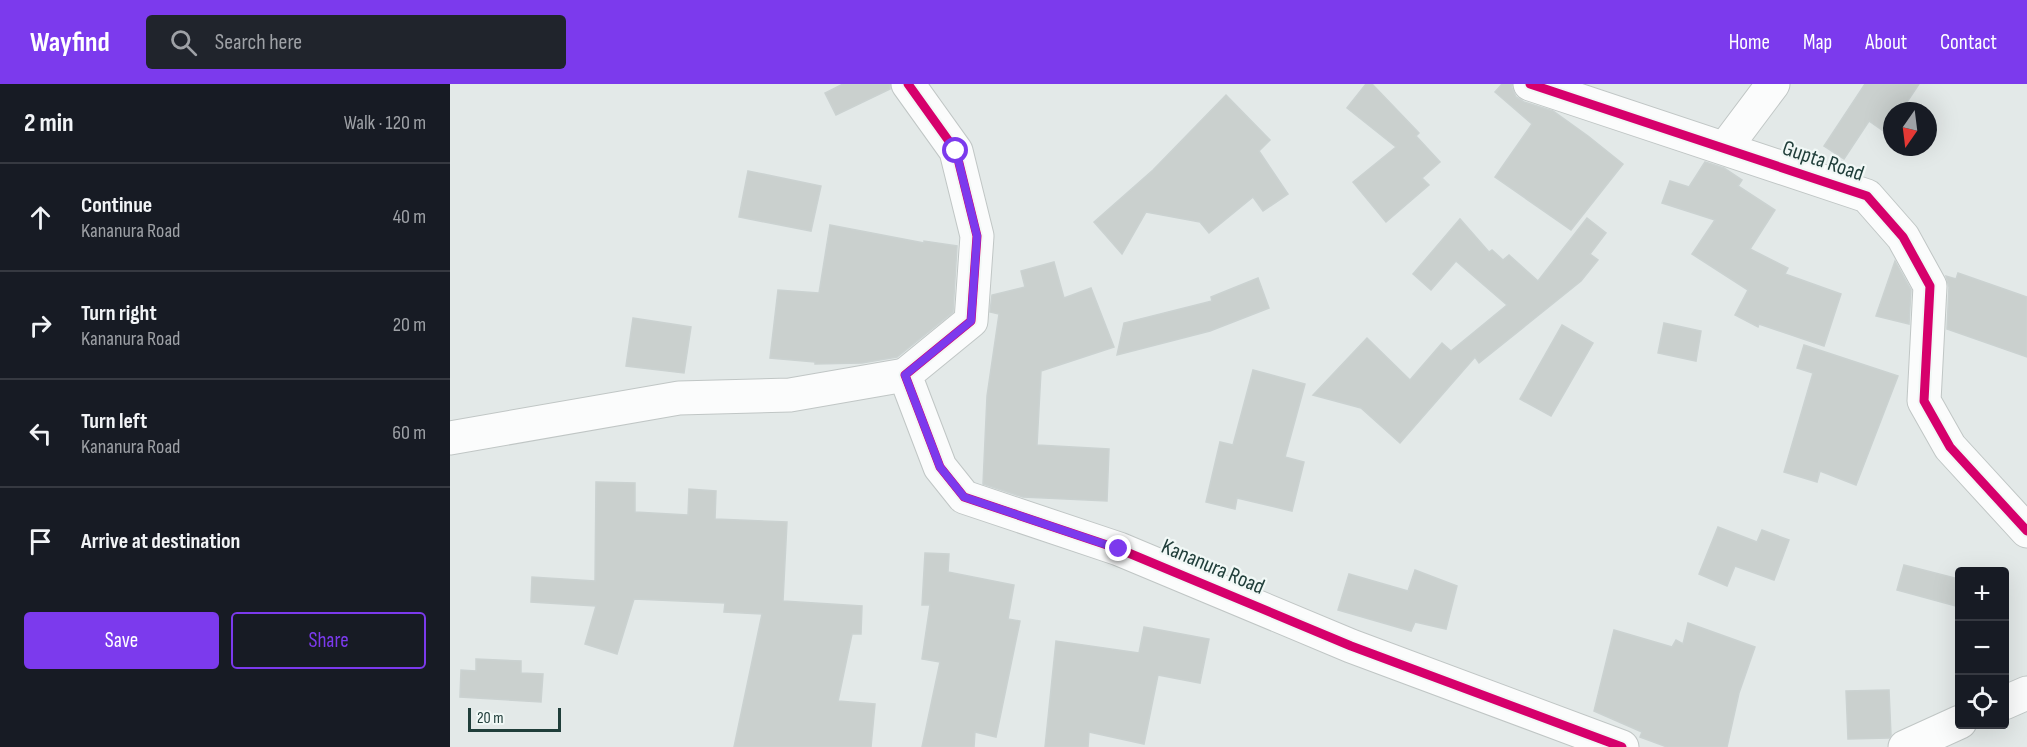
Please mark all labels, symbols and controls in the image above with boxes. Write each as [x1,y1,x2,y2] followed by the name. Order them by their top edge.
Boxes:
[146,15,566,69] search box
[30,26,110,59] text: Wayfind
[167,26,200,59] icon: search
[215,29,302,56] text: Search here
[1729,30,1770,55] text: Home
[1803,30,1832,55] text: Map
[1865,30,1907,55] text: About
[1940,30,1997,55] text: Contact
[1883,102,1937,156] north arrow
[24,108,74,139] text: 2 min
[344,111,426,135] text: Walk · 120 m
[1779,134,1867,188] street label: Gupta Road
[942,137,968,163] route start
[81,192,152,219] text: Continue
[24,201,57,234] icon: ahead
[393,205,426,229] text: 40 m
[81,219,180,243] text: Kananura Road
[81,300,157,327] text: Turn right
[24,309,57,342] icon: right
[393,313,426,337] text: 20 m
[81,327,180,351] text: Kananura Road
[81,408,147,435] text: Turn left
[24,417,57,450] icon: left
[392,421,426,445] text: 60 m
[81,435,180,459] text: Kananura Road
[24,525,57,558] icon: arrive
[81,528,240,555] text: Arrive at destination
[1157,533,1269,601] street label: Kananura Road
[1105,535,1131,561] route end
[1955,567,2009,729] map controls
[1955,567,2009,621] button: +
[24,612,219,669] button: Save
[231,612,426,669] button: Share
[1955,621,2009,675] button: −
[1955,675,2009,729] button: locate
[468,705,561,732] scale bar
[477,709,504,728] text: 20 m

